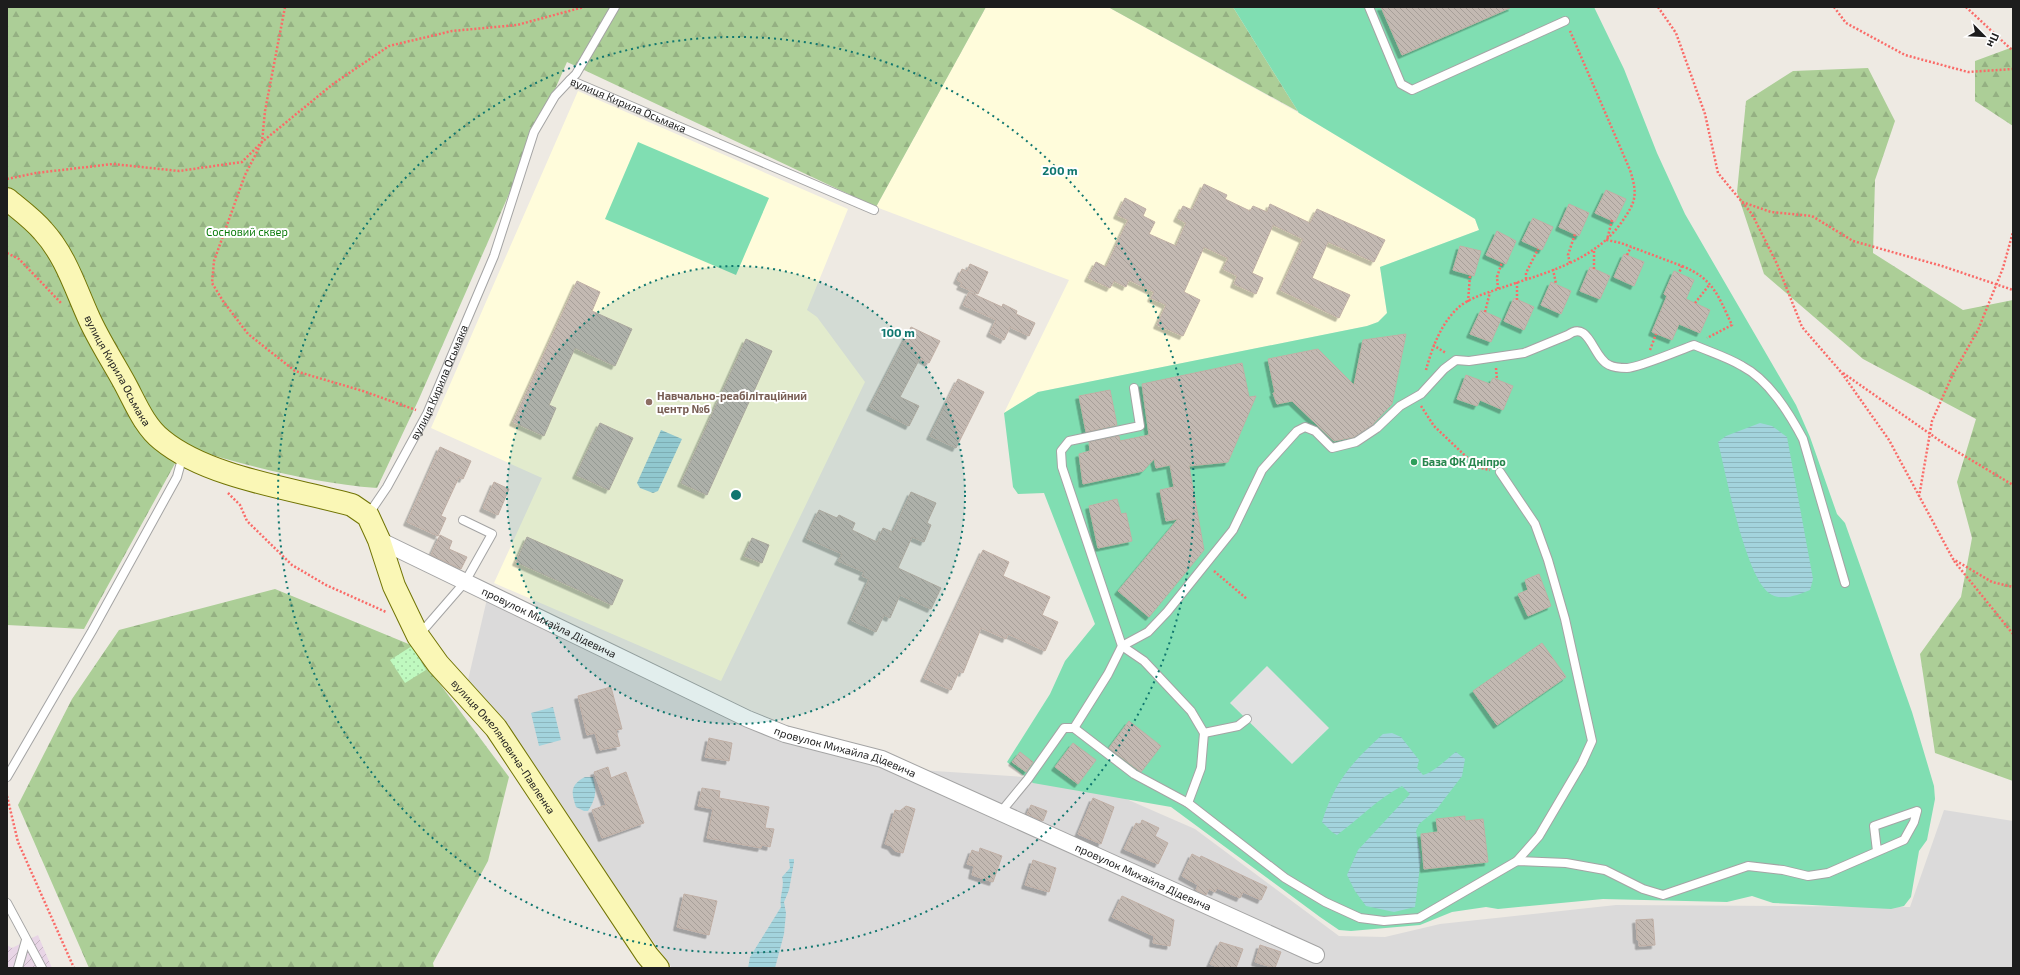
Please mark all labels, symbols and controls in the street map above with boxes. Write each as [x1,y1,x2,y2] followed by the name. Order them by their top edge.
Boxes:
[1964,16,2004,56] north arrow
[1985,31,2002,49] text: Пн
[569,74,688,135] street label: вулиця Кирила Осьмака
[1042,163,1078,177] text: 200 m
[206,225,288,238] park label: Сосновий сквер
[82,313,154,428] street label: вулиця Кирила Осьмака
[407,323,470,442] street label: вулиця Кирила Осьмака
[881,325,915,339] text: 100 m
[657,389,807,415] place label: Навчально-реабілітаційний центр №6
[644,397,654,407] marker: Навчально-реабілітаційний центр №6
[1422,455,1506,468] place label: База ФК Дніпро
[1409,457,1419,467] marker: База ФК Дніпро
[729,488,743,502] centre of rings
[480,584,619,660] street label: провулок Михайла Дідевича
[449,676,558,816] street label: вулиця Омеляновича-Павленка
[773,723,918,780] street label: провулок Михайла Дідевича
[1074,840,1214,913] street label: провулок Михайла Дідевича

